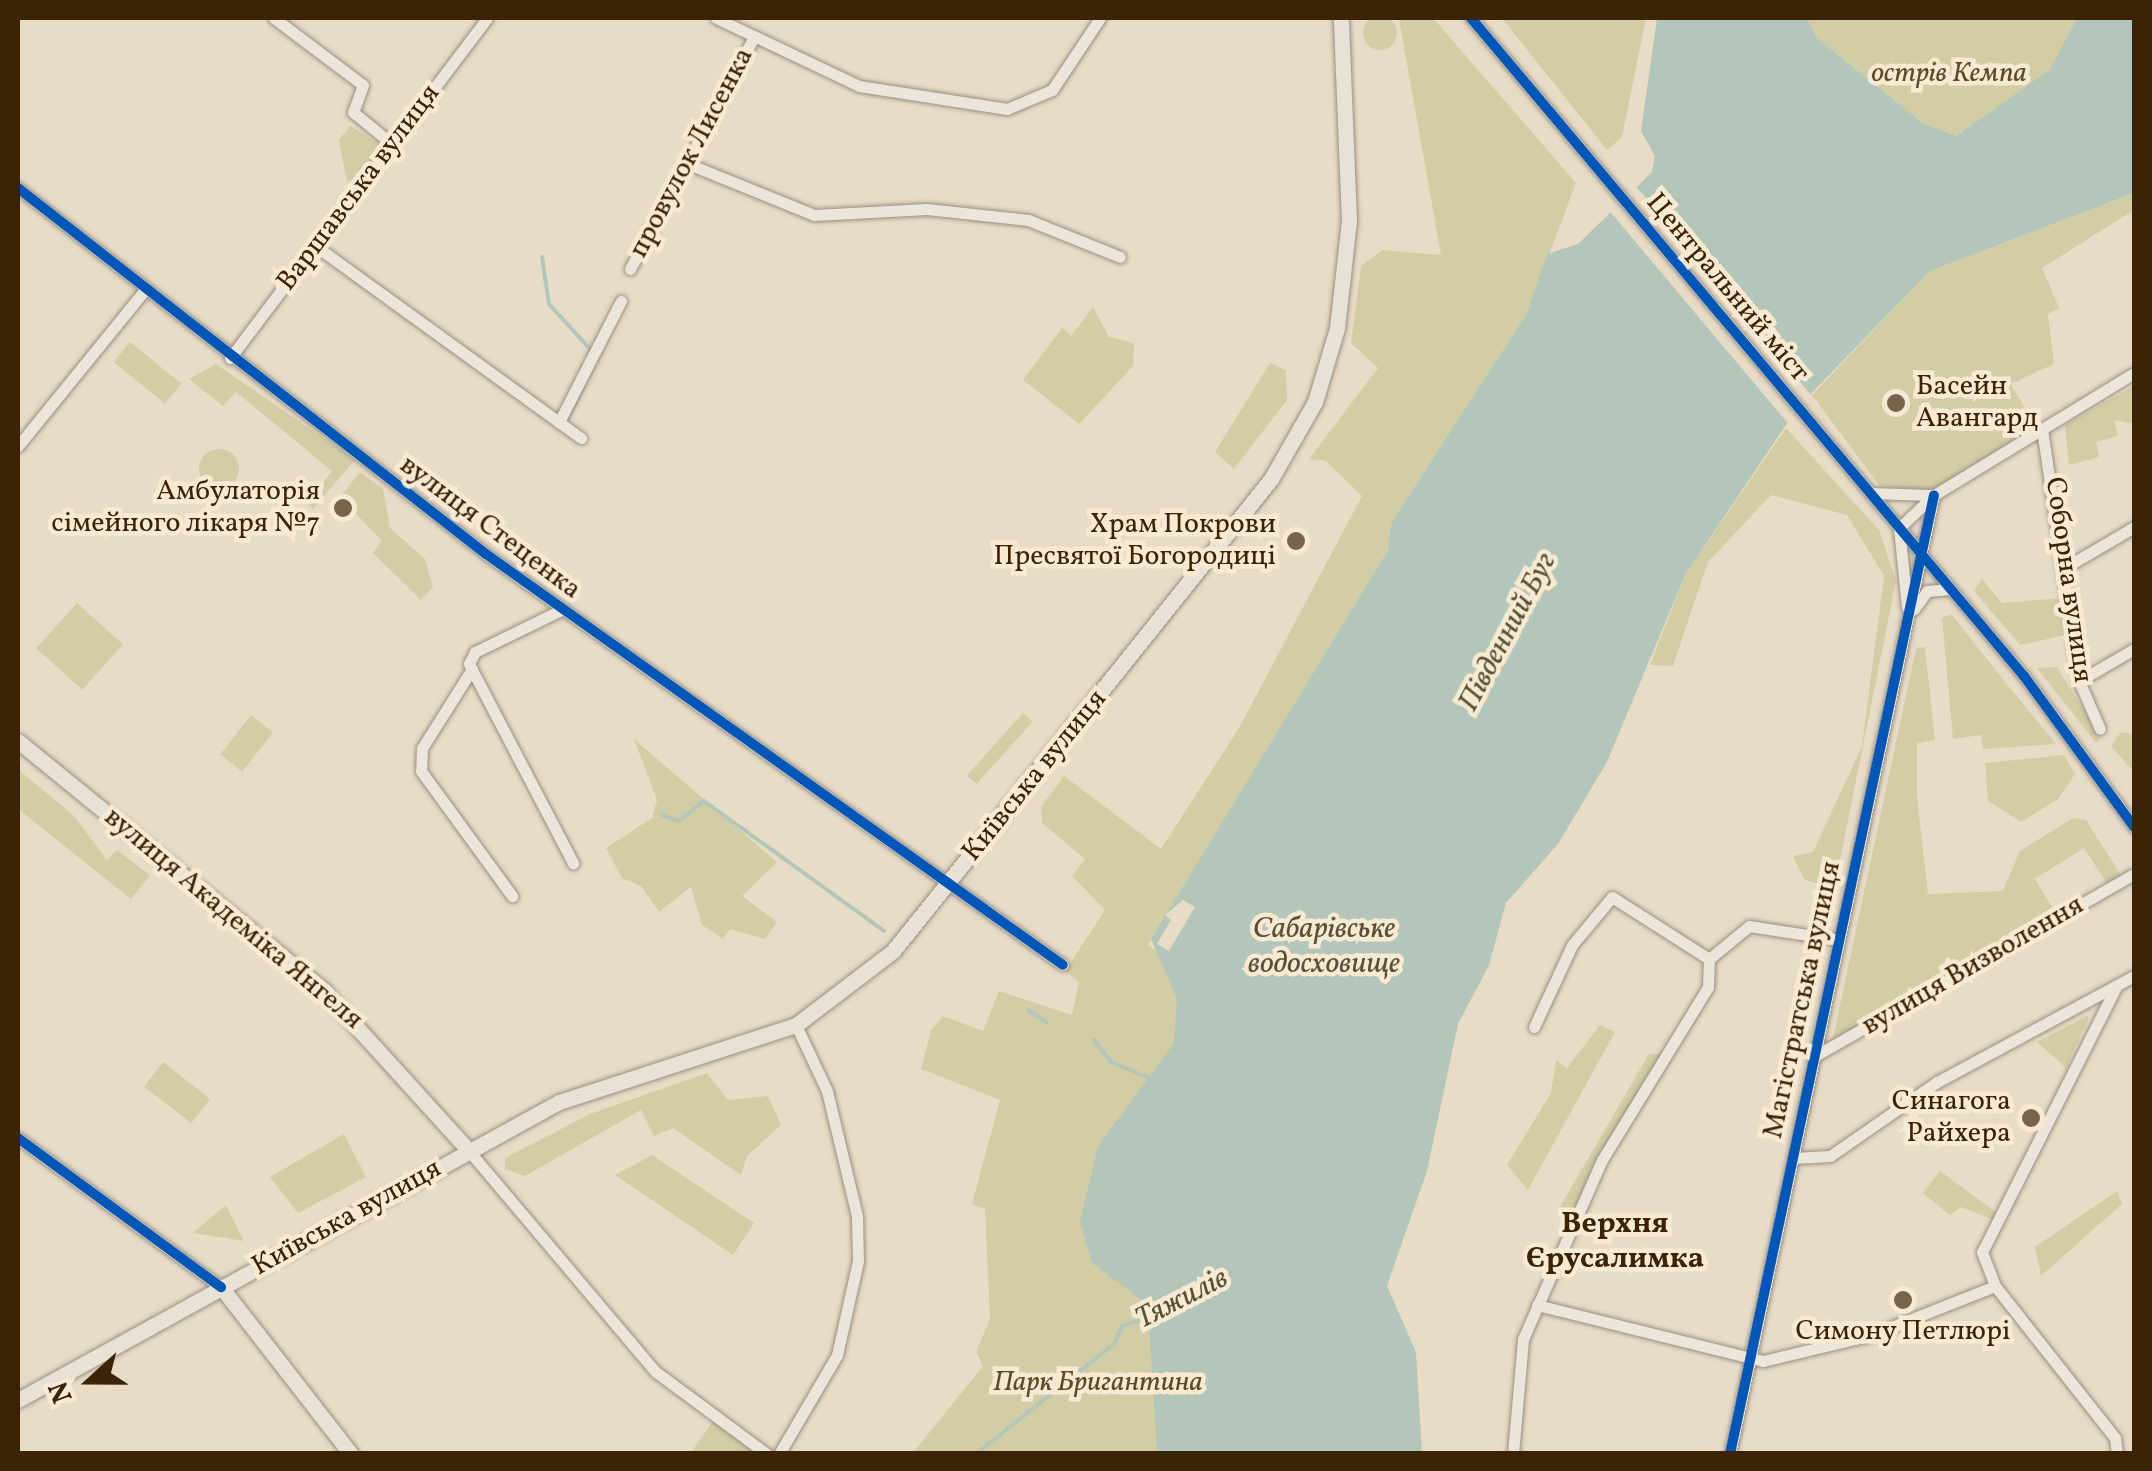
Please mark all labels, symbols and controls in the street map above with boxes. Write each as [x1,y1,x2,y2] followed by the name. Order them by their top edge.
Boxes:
[622,42,762,264] street label: провулок Лисенка
[1871,57,2027,91] park label: острів Кемпа
[270,78,448,298] street label: Варшавська вулиця
[1638,187,1816,389] street label: Центральний міст
[1916,370,2038,436] place label: Басейн Авангард
[1885,392,1907,414] marker: Басейн Авангард
[393,449,587,607] street label: вулиця Стеценка
[51,475,320,541] place label: Амбулаторія сімейного лікаря №7
[2037,475,2099,685] street label: Соборна вулиця
[330,495,356,521] marker: Амбулаторія сімейного лікаря №7
[993,508,1276,574] place label: Храм Покрови Пресвятої Богородиці
[1285,530,1307,552] marker: Храм Покрови Пресвятої Богородиці
[1451,546,1565,718] water label: Південний Буг
[956,683,1114,869] street label: Київська вулиця
[97,801,369,1037] street label: вулиця Академіка Янгеля
[1757,858,1849,1142] street label: Магістратська вулиця
[1856,889,2090,1043] street label: вулиця Визволення
[1248,911,1400,982] water label: Сабарівське водосховище
[1892,1085,2011,1151] place label: Синагога Райхера
[2020,1107,2042,1129] marker: Синагога Райхера
[247,1152,447,1284] street label: Київська вулиця
[1526,1206,1704,1276] district label: Верхня Єрусалимка
[1130,1260,1234,1338] water label: Тяжилів
[1892,1289,1914,1311] marker: Симону Петлюрі
[1795,1315,2011,1349] place label: Симону Петлюрі
[40,1331,140,1431] north arrow
[993,1366,1203,1400] park label: Парк Бригантина
[40,1375,83,1408] text: N

